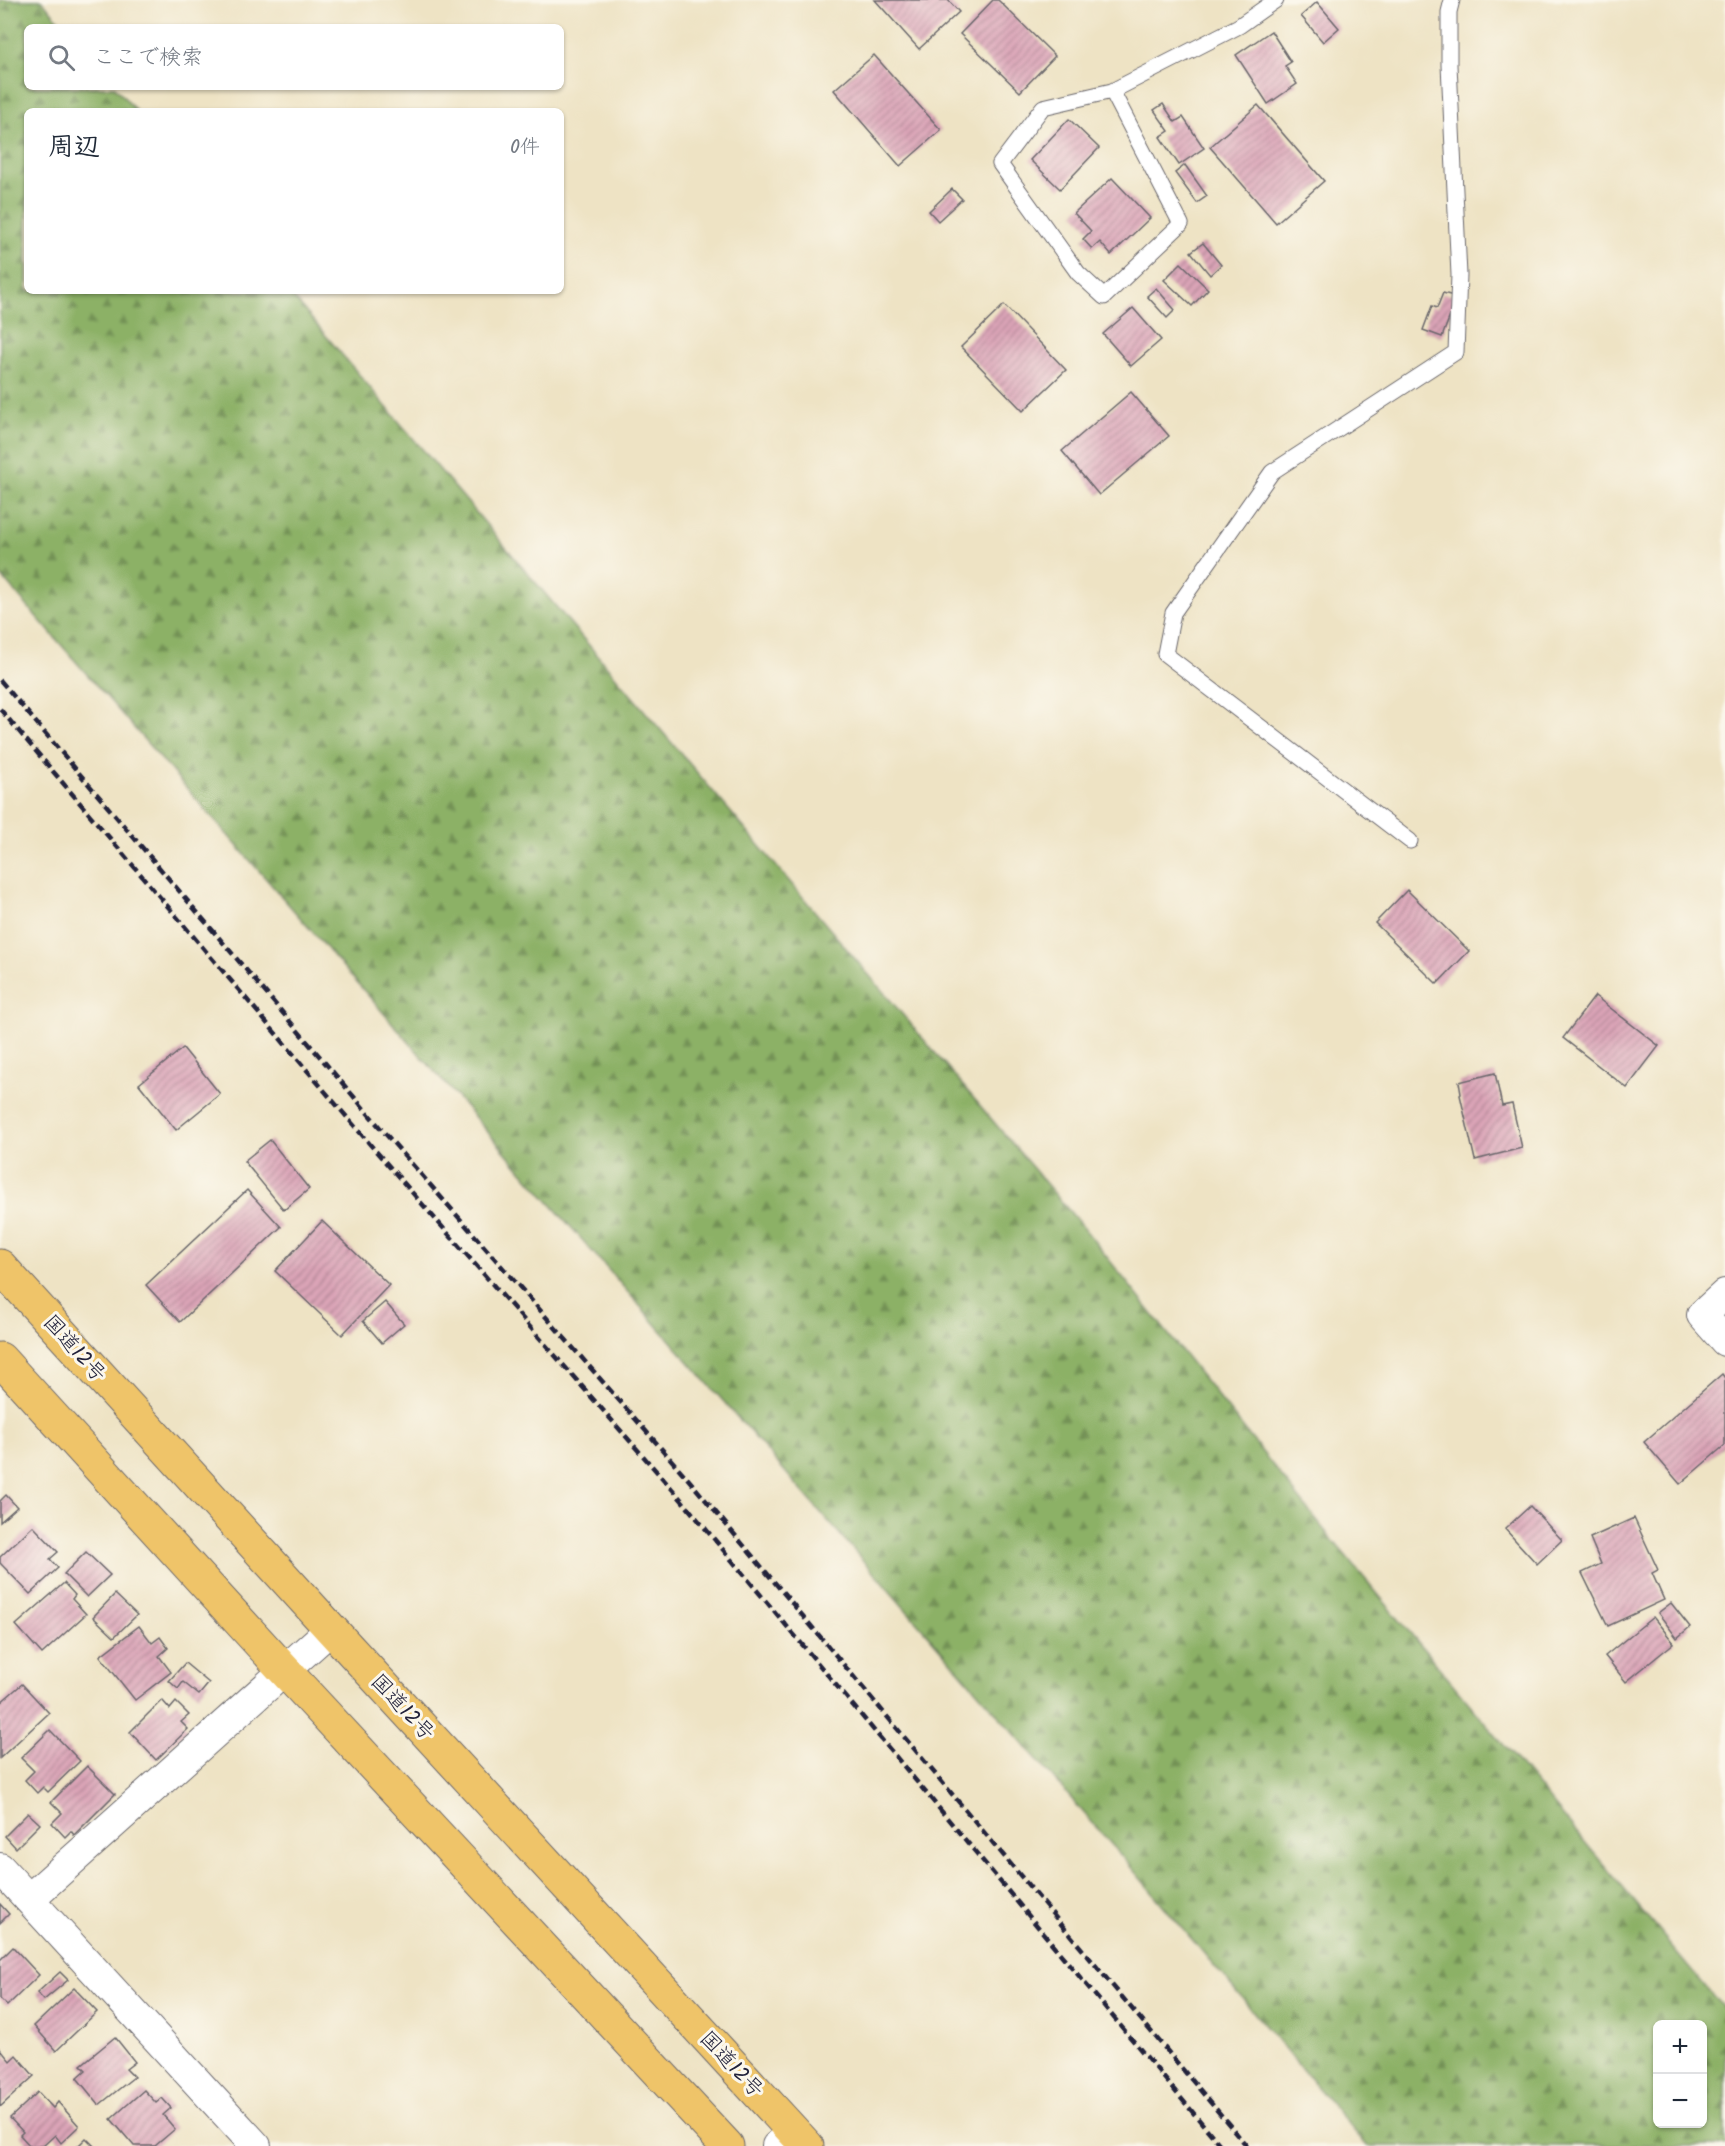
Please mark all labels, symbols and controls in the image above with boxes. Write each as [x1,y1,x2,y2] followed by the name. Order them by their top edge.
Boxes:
[24,24,564,90] search box
[45,41,78,74] icon: search
[93,41,203,76] text: ここで検索
[48,127,100,169] text: 周辺
[510,132,540,164] text: 0件
[34,1308,114,1390] street label: 国道12号
[362,1667,442,1749] street label: 国道12号
[1653,2020,1707,2128] map controls
[1653,2020,1707,2074] button: +
[691,2024,771,2106] street label: 国道12号
[1653,2074,1707,2128] button: −

